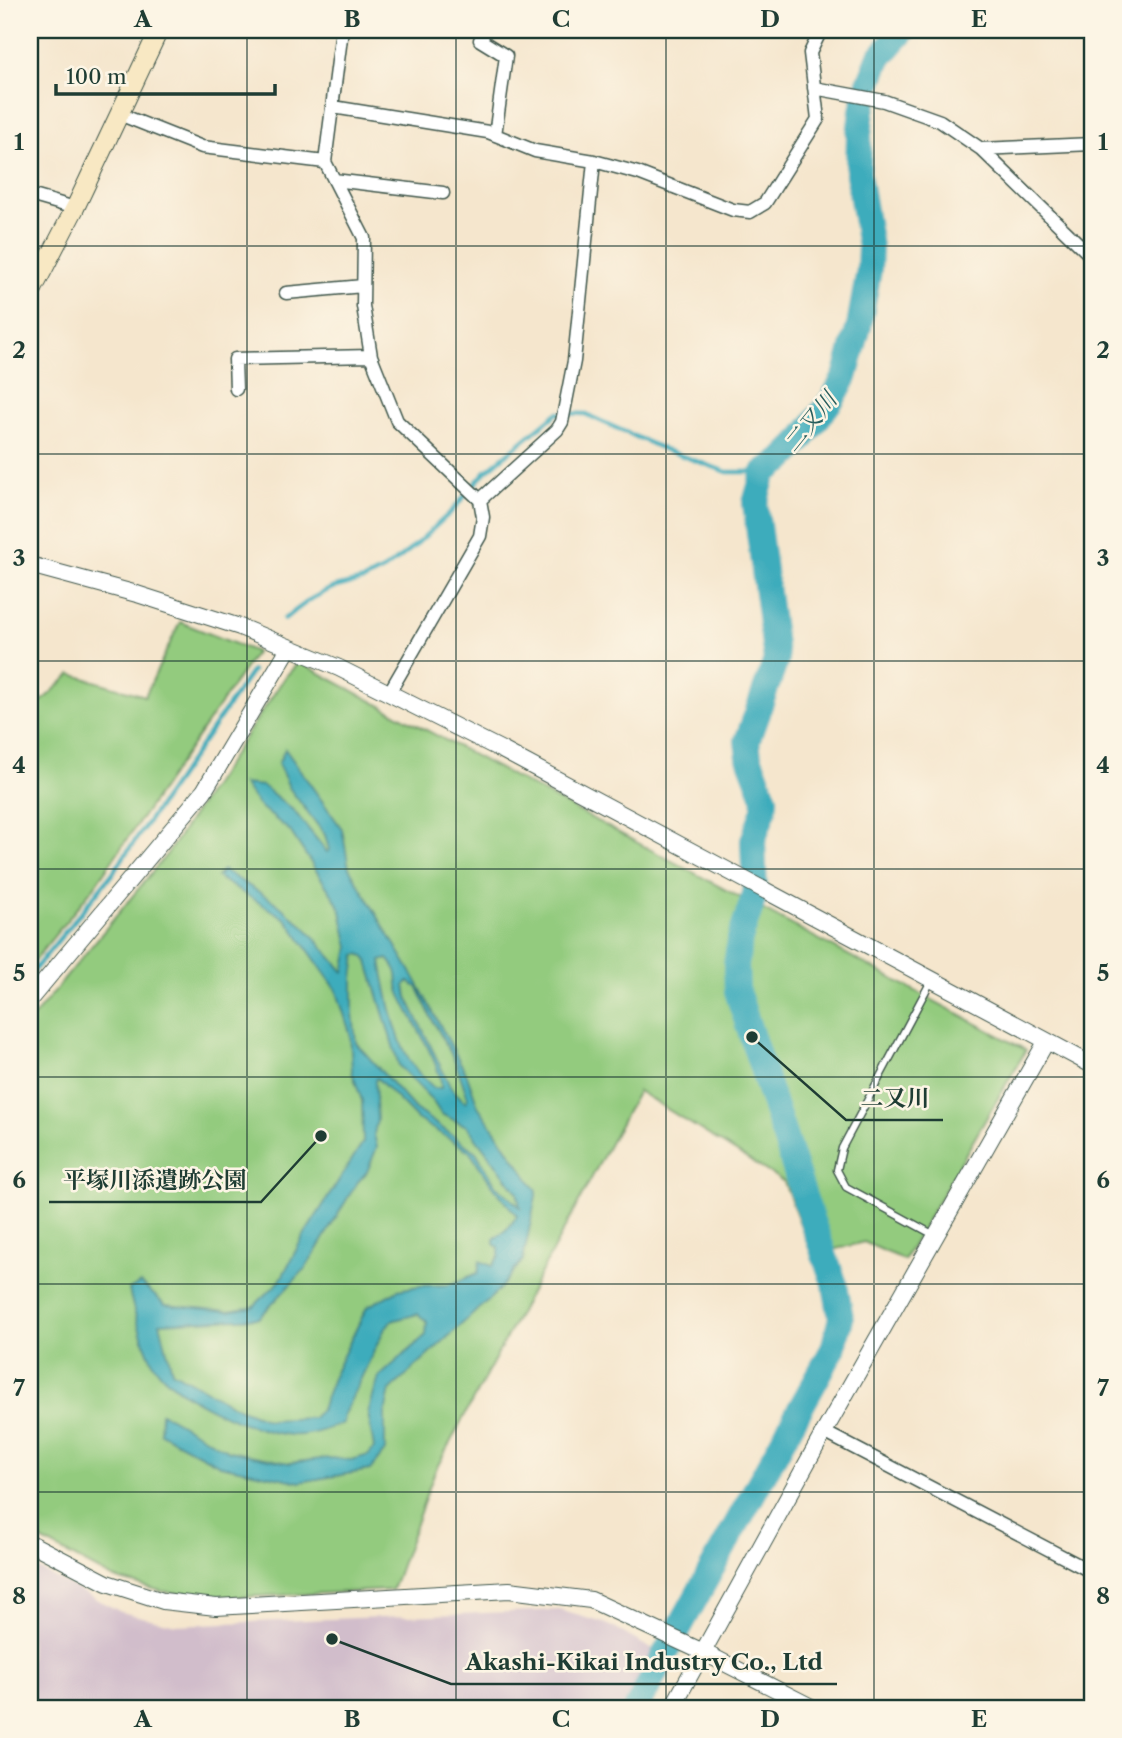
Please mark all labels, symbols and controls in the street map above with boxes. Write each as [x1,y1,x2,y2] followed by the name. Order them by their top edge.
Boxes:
[133,5,153,33] text: A
[343,5,361,33] text: B
[552,5,570,33] text: C
[760,5,780,33] text: D
[971,5,987,33] text: E
[56,52,275,96] scale bar
[66,64,127,89] text: 100 m
[14,128,25,156] text: 1
[1098,128,1109,156] text: 1
[12,336,26,364] text: 2
[1096,336,1110,364] text: 2
[777,384,844,458] water label: 二又川
[13,544,26,572] text: 3
[1097,544,1110,572] text: 3
[12,751,26,779] text: 4
[1096,751,1110,779] text: 4
[13,959,25,987] text: 5
[1097,959,1109,987] text: 5
[846,1076,943,1120] callout: 二又川
[861,1084,930,1112] text: 二又川
[49,1158,261,1202] callout: 平塚川添遺跡公園
[12,1166,26,1194] text: 6
[63,1166,247,1194] text: 平塚川添遺跡公園
[1096,1166,1110,1194] text: 6
[13,1374,25,1402] text: 7
[1097,1374,1109,1402] text: 7
[12,1582,26,1610] text: 8
[1096,1582,1110,1610] text: 8
[451,1640,837,1684] callout: Akashi-Kikai Industry Co., Ltd
[464,1648,823,1676] text: Akashi-Kikai Industry Co., Ltd
[133,1705,153,1733] text: A
[343,1705,361,1733] text: B
[552,1705,570,1733] text: C
[760,1705,780,1733] text: D
[971,1705,987,1733] text: E

